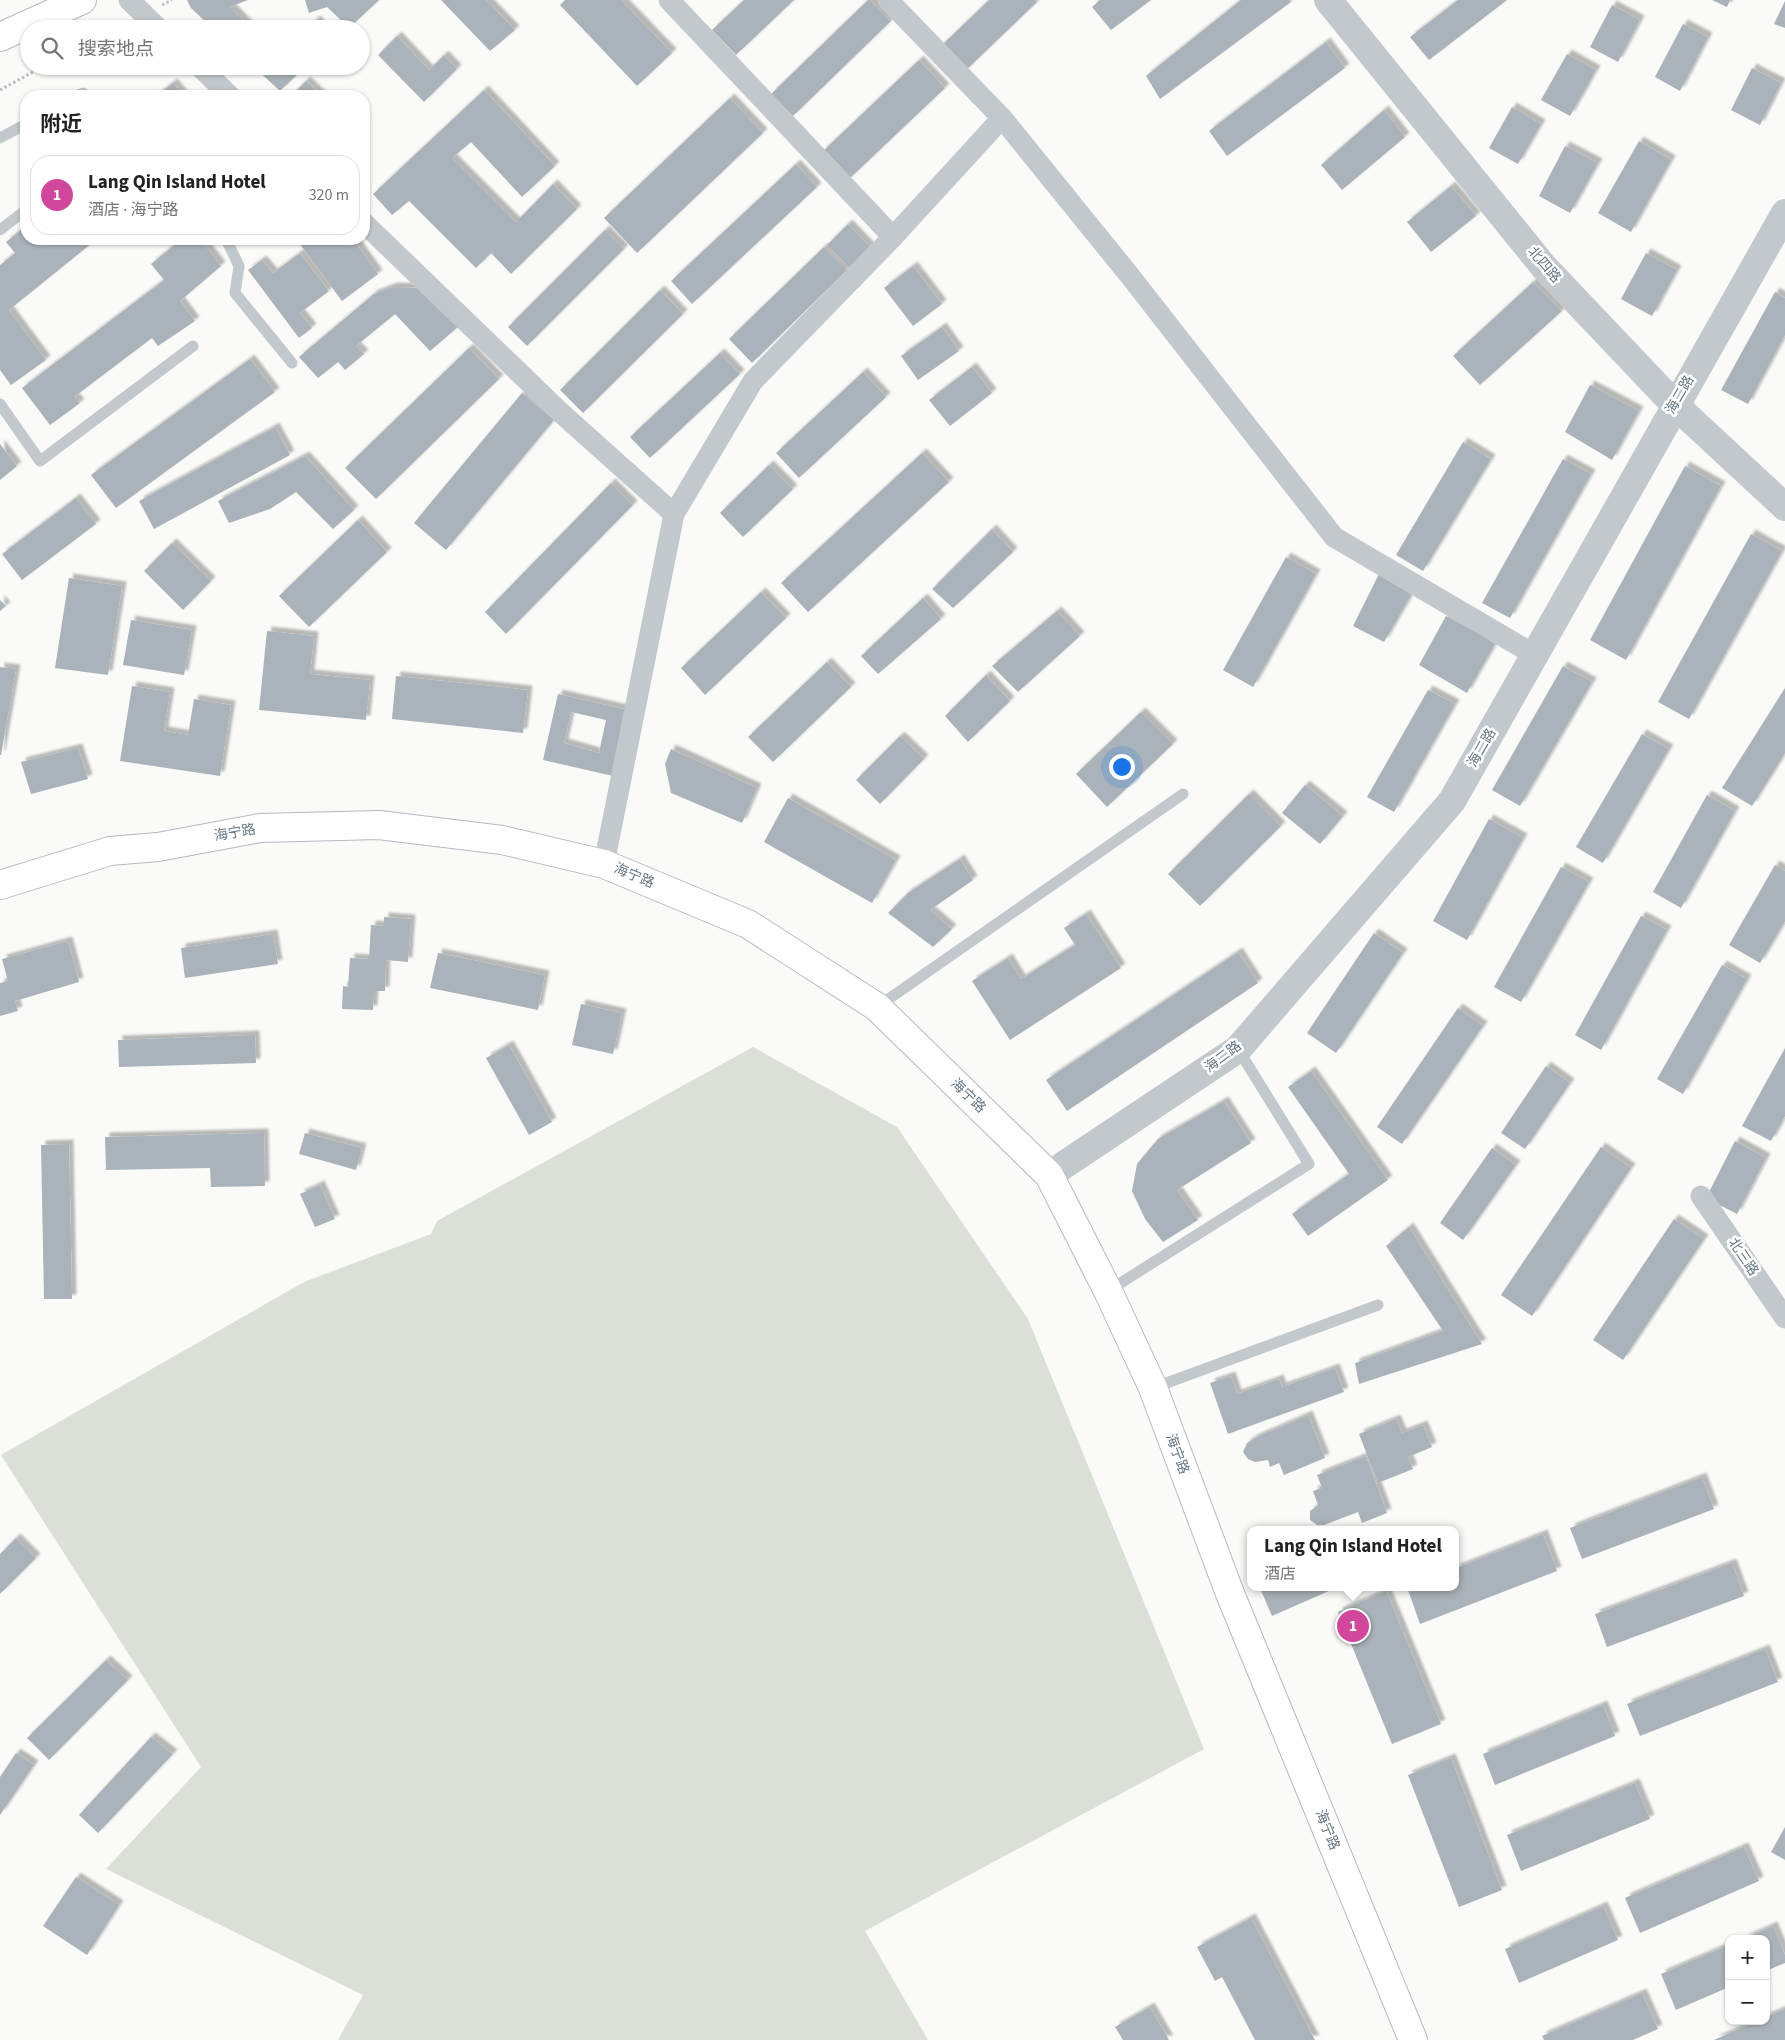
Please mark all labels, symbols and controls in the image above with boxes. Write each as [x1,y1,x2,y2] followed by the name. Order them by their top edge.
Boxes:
[20,20,370,75] search box
[38,34,66,62] icon: search
[78,36,154,63] text: 搜索地点
[40,109,82,139] text: 附近
[88,169,266,196] text: Lang Qin Island Hotel
[53,184,61,206] text: 1
[309,184,349,206] text: 320 m
[88,199,178,221] text: 酒店 · 海宁路
[1523,243,1565,287] street label: 北四路
[1661,372,1699,418] street label: 海二路
[1463,725,1501,771] street label: 海二路
[1109,754,1135,780] your location
[213,820,257,846] street label: 海宁路
[611,859,657,893] street label: 海宁路
[1200,1036,1246,1078] street label: 海二路
[946,1074,990,1118] street label: 海宁路
[1723,1234,1763,1280] street label: 北三路
[1160,1431,1194,1477] street label: 海宁路
[1247,1526,1459,1591] popup
[1264,1533,1442,1560] text: Lang Qin Island Hotel
[1264,1563,1296,1585] text: 酒店
[1337,1607,1369,1645] pin: 1
[1310,1807,1344,1853] street label: 海宁路
[1725,1935,1770,2025] map controls
[1725,1935,1770,1980] button: +
[1725,1980,1770,2025] button: −

